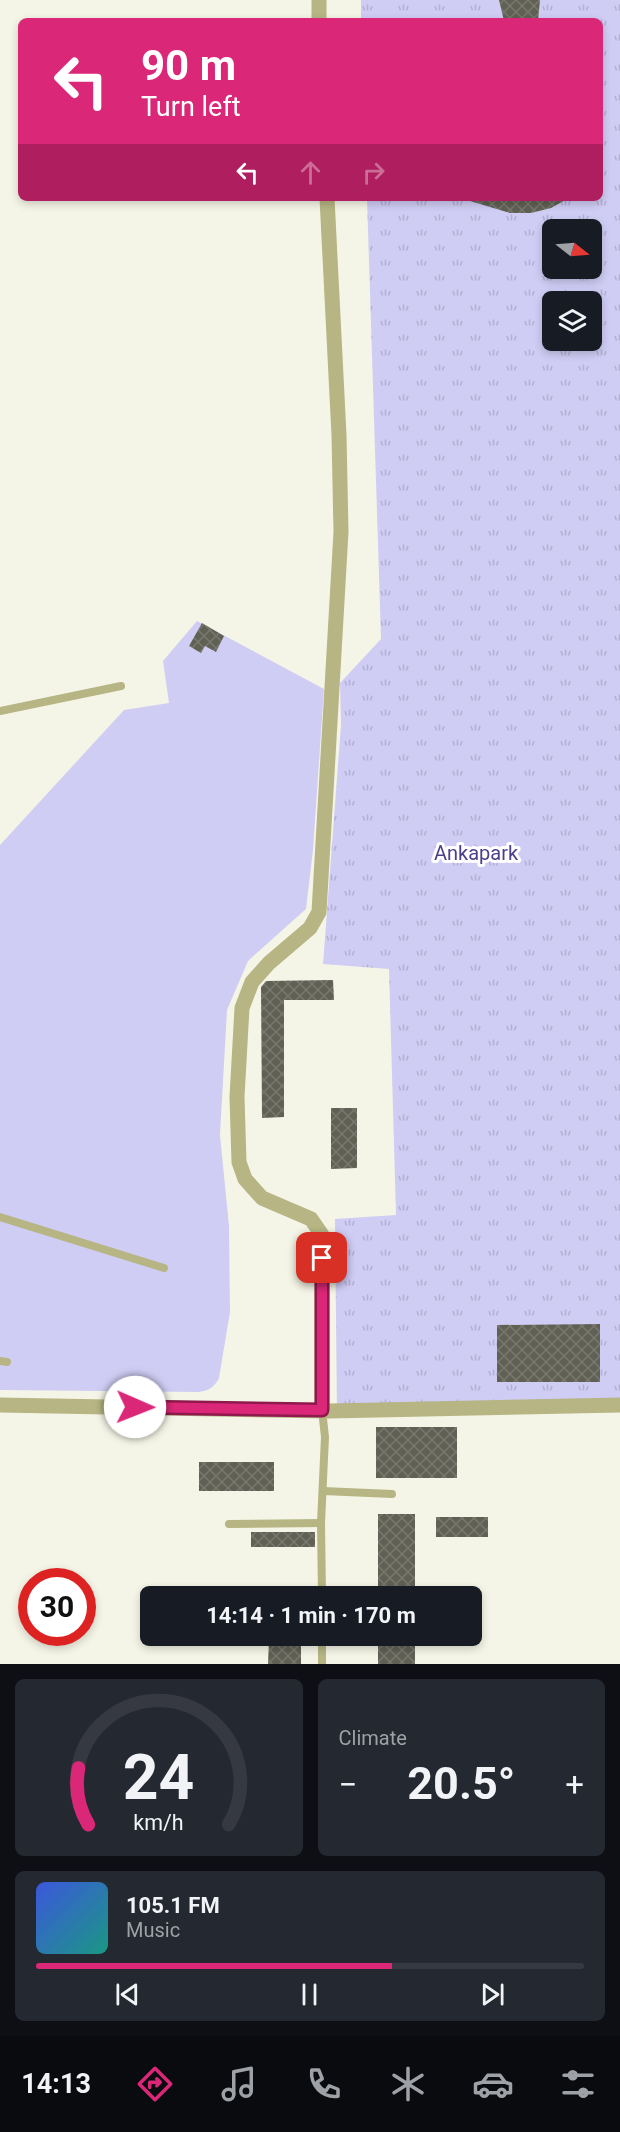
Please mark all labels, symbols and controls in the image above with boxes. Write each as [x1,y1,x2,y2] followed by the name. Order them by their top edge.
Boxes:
[141,41,236,90] text: 90 m
[42,42,120,120] icon: left
[141,91,241,123] text: Turn left
[231,156,264,189] icon: left
[294,156,327,189] icon: ahead
[357,156,390,189] icon: right
[542,219,602,279] north arrow
[542,219,602,351] map controls
[542,291,602,351] button: layers
[434,841,519,865] park label: Ankapark
[296,1232,347,1283] pin
[305,1241,338,1274] icon: arrive
[103,1375,167,1439] position arrow
[18,1568,96,1646] speed limit sign: 30
[206,1603,416,1628] text: 14:14 · 1 min · 170 m
[339,1726,407,1750] text: Climate
[123,1741,195,1814] text: 24
[407,1757,515,1810] text: 20.5°
[339,1765,357,1804] text: −
[565,1765,584,1804] text: +
[134,1810,184,1835] text: km/h
[126,1893,220,1918] text: 105.1 FM
[126,1918,180,1942] text: Music
[111,1978,144,2011] icon: previous
[293,1978,326,2011] icon: pause
[476,1978,509,2011] icon: next
[134,2063,176,2105] icon: directions
[218,2063,260,2105] icon: music
[303,2063,345,2105] icon: phone
[387,2063,429,2105] icon: climate
[472,2063,514,2105] icon: car
[557,2063,599,2105] icon: filters
[21,2068,91,2100] text: 14:13

